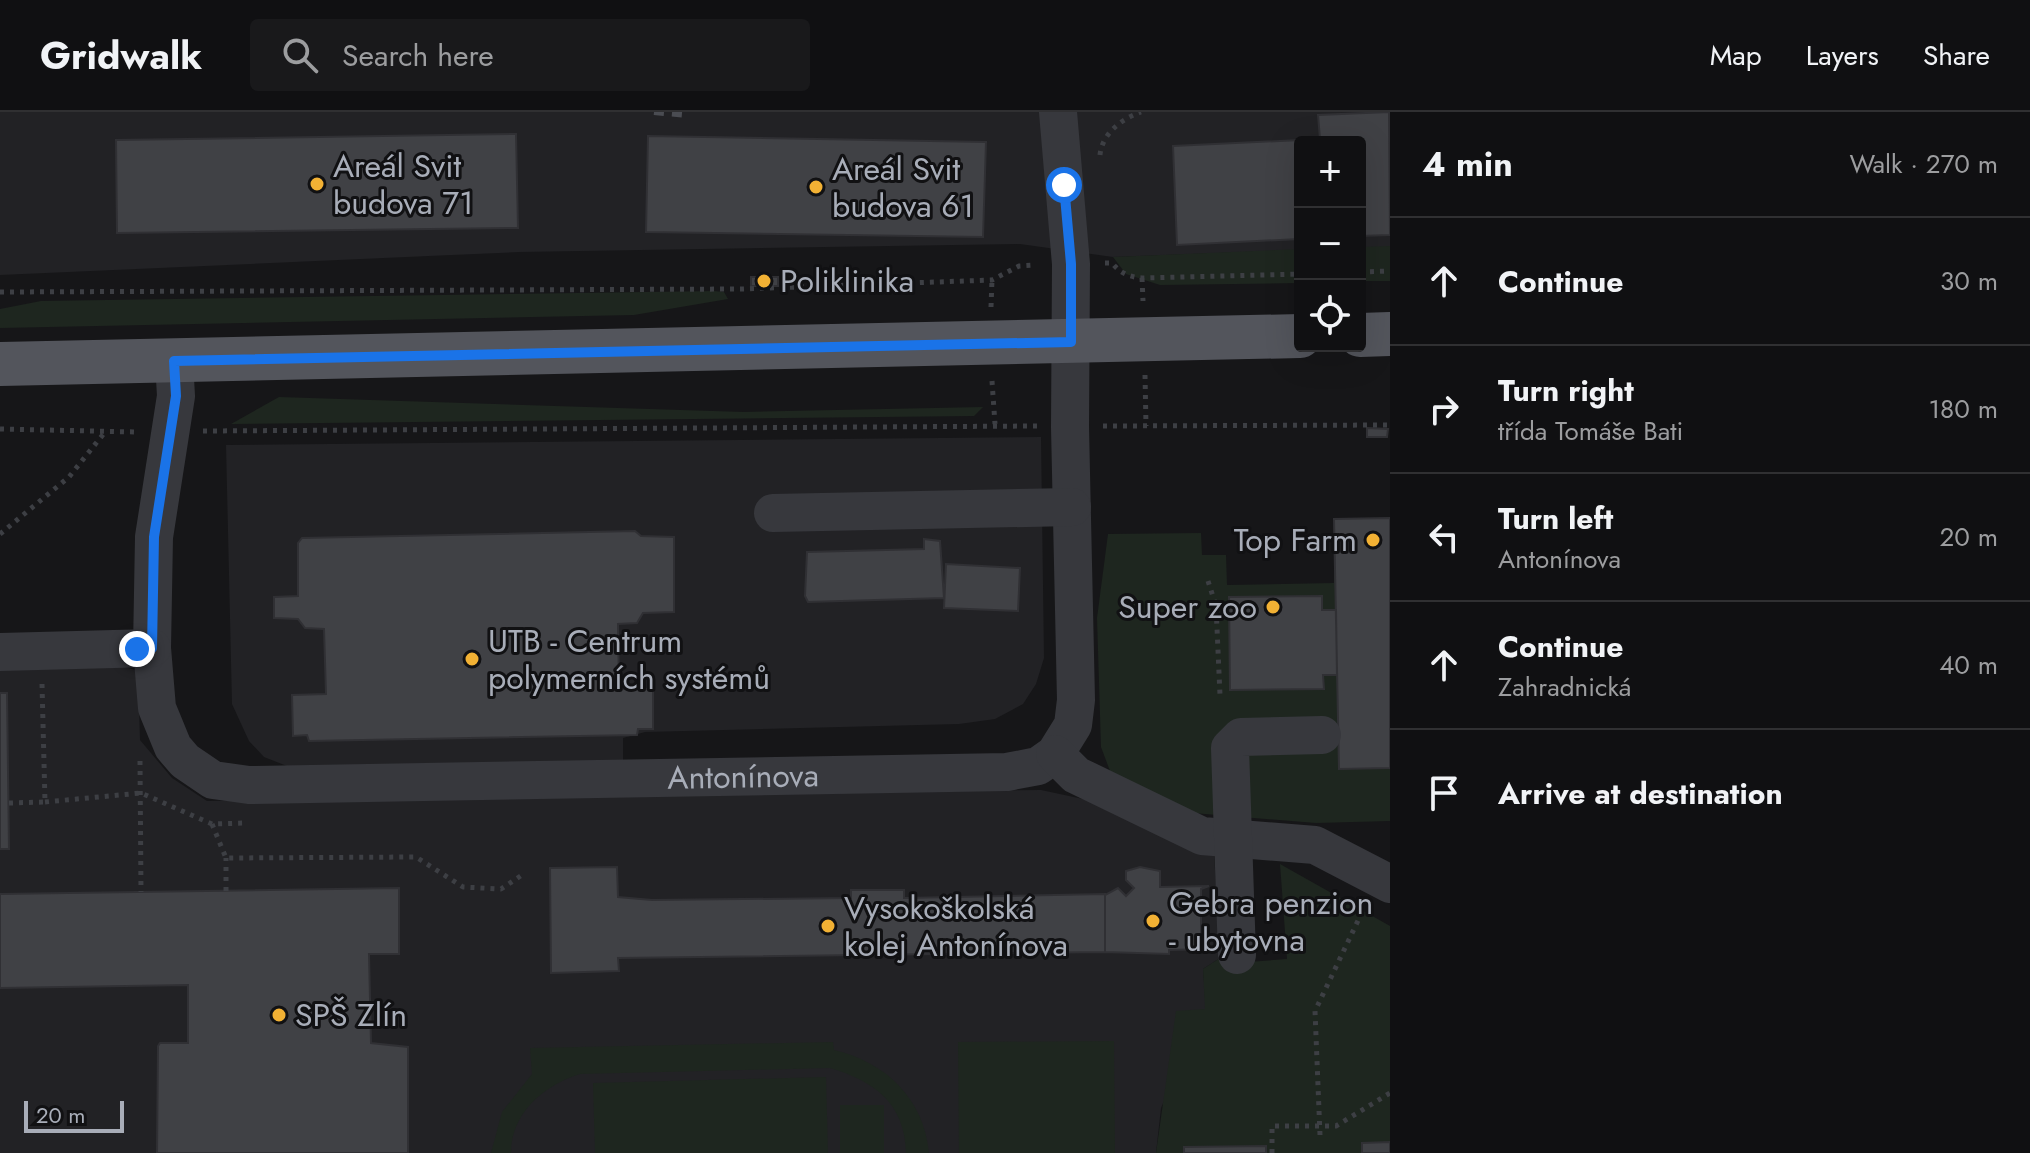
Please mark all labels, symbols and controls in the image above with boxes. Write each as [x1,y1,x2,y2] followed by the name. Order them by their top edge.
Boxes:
[250,19,810,91] search box
[40,28,202,83] text: Gridwalk
[278,33,322,77] icon: search
[342,34,494,77] text: Search here
[1710,35,1762,76] text: Map
[1806,35,1879,76] text: Layers
[1923,35,1990,76] text: Share
[1294,136,1366,352] map controls
[1294,136,1366,208] button: +
[1422,140,1513,189] text: 4 min
[333,143,474,226] place label: Areál Svit budova 71
[1849,145,1998,183] text: Walk · 270 m
[832,146,974,229] place label: Areál Svit budova 61
[1046,167,1082,203] route start
[308,175,326,193] marker: Areál Svit budova 71
[807,178,825,196] marker: Areál Svit budova 61
[1294,208,1366,280] button: −
[780,258,914,304] place label: Poliklinika
[1422,259,1466,303] icon: ahead
[1498,260,1624,303] text: Continue
[1940,262,1998,300] text: 30 m
[755,272,773,290] marker: Poliklinika
[1294,280,1366,352] button: locate
[1498,369,1634,412] text: Turn right
[1422,387,1466,431] icon: right
[1928,390,1998,428] text: 180 m
[1498,412,1683,450] text: třída Tomáše Bati
[1498,497,1613,540] text: Turn left
[1422,515,1466,559] icon: left
[1234,517,1357,563] place label: Top Farm
[1940,518,1998,556] text: 20 m
[1364,531,1382,549] marker: Top Farm
[1498,540,1621,578] text: Antonínova
[1118,584,1257,630] place label: Super zoo
[1264,598,1282,616] marker: Super zoo
[488,618,770,701] place label: UTB - Centrum polymerních systémů
[1498,625,1624,668] text: Continue
[119,631,155,667] route end
[1422,643,1466,687] icon: ahead
[1939,646,1998,684] text: 40 m
[463,650,481,668] marker: UTB - Centrum polymerních systémů
[1498,668,1631,706] text: Zahradnická
[667,752,819,801] street label: Antonínova
[1422,771,1466,815] icon: arrive
[1498,772,1783,815] text: Arrive at destination
[1169,880,1373,963] place label: Gebra penzion - ubytovna
[844,885,1068,968] place label: Vysokoškolská kolej Antonínova
[1144,912,1162,930] marker: Gebra penzion - ubytovna
[819,917,837,935] marker: Vysokoškolská kolej Antonínova
[295,992,407,1038] place label: SPŠ Zlín
[270,1006,288,1024] marker: SPŠ Zlín
[24,1097,124,1133] scale bar
[36,1099,85,1131] text: 20 m

